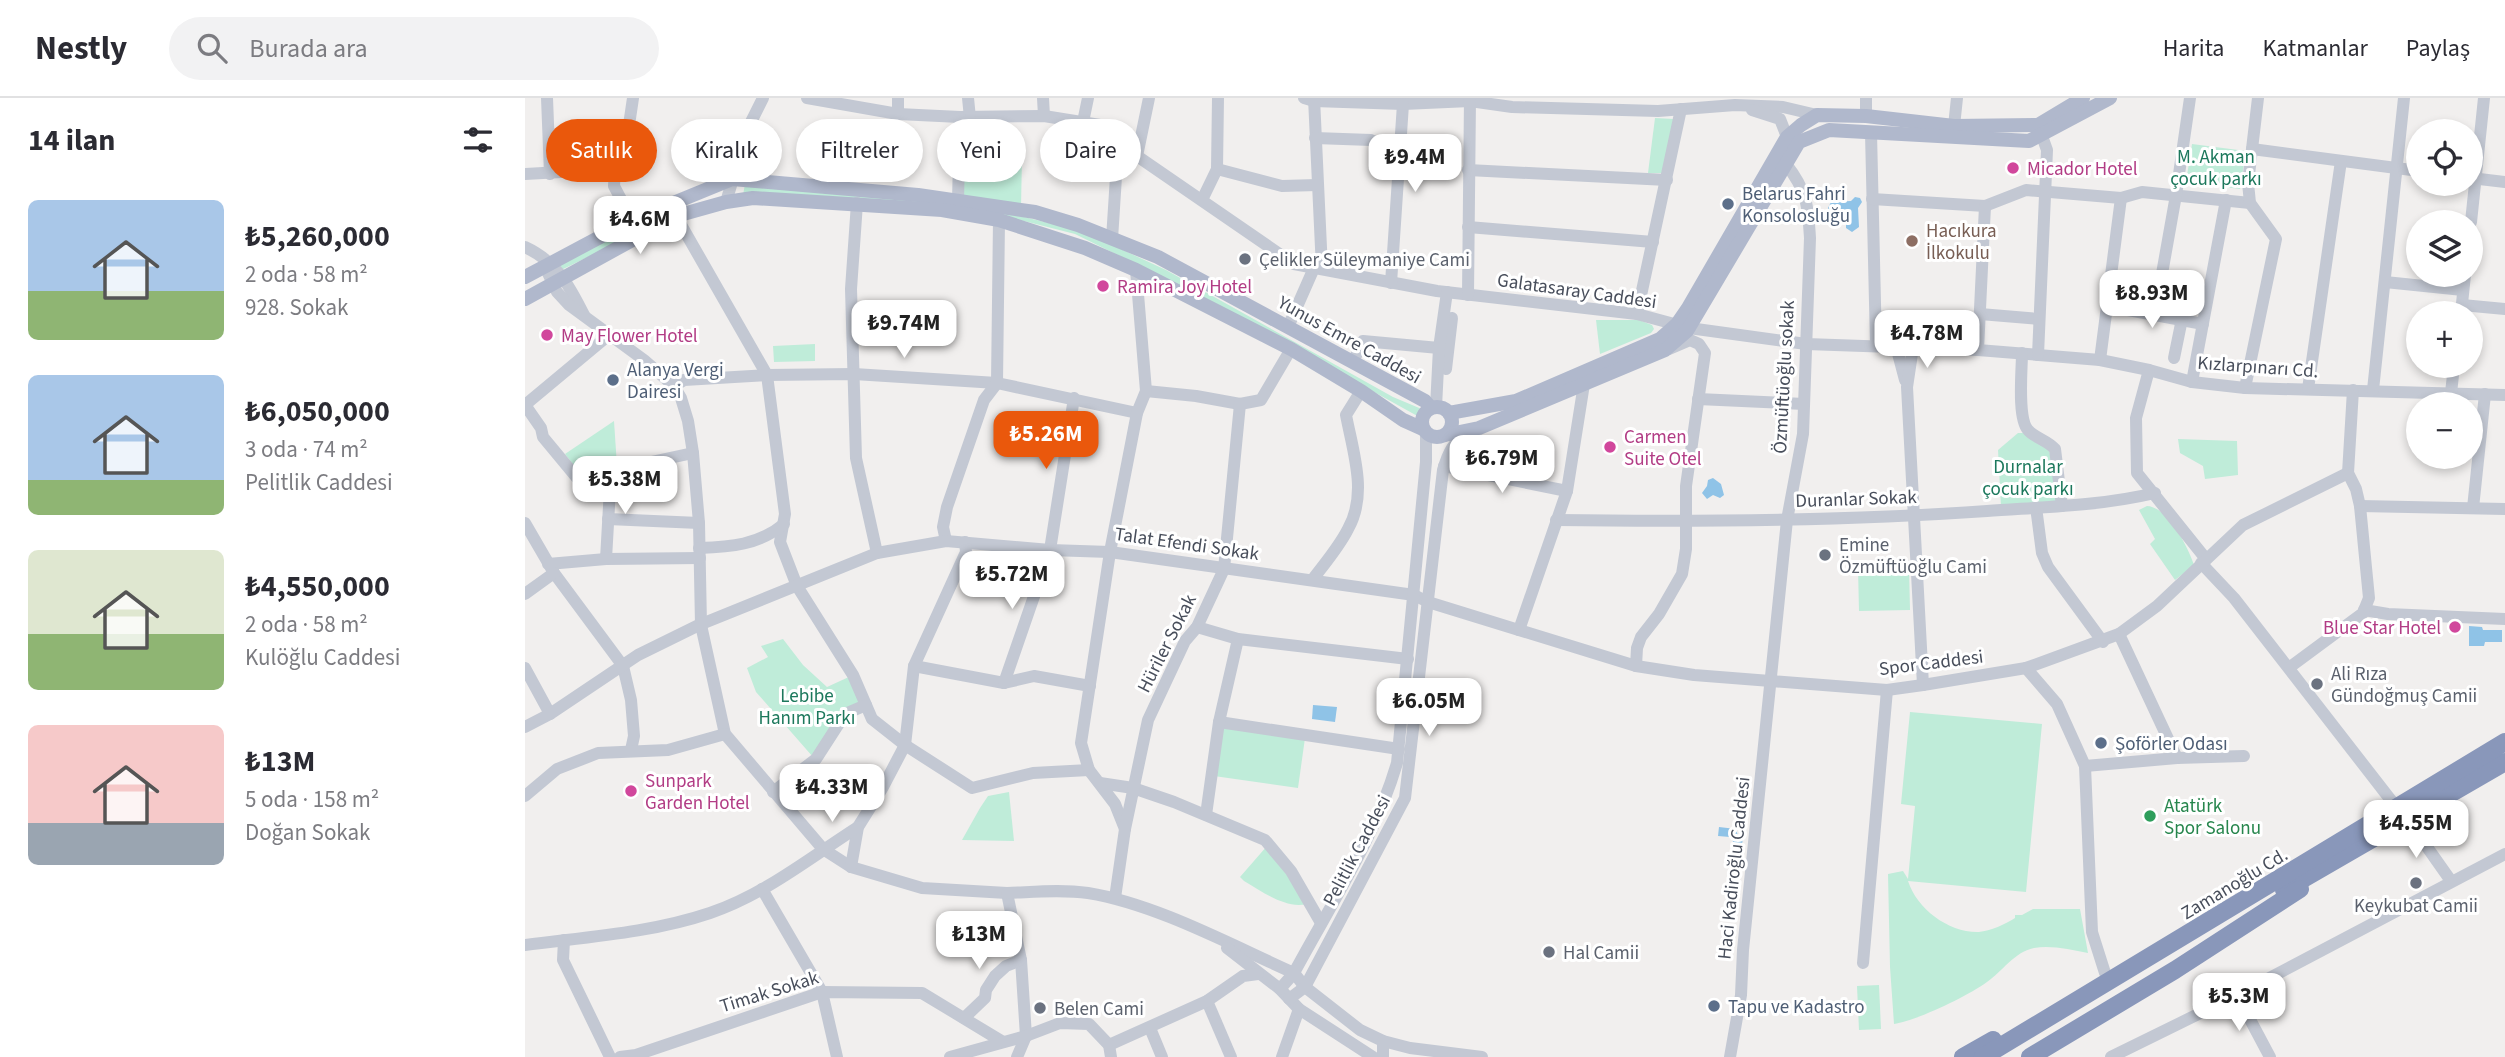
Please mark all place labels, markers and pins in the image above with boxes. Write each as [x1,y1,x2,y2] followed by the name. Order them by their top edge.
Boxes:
[1366,134,1464,194] pin: ₺9.4M
[2027,156,2138,183] place label: Micador Hotel
[2005,160,2021,176] marker: Micador Hotel
[1742,181,1850,230] place label: Belarus Fahri Konsolosluğu
[1720,196,1736,212] marker: Belarus Fahri Konsolosluğu
[591,197,689,256] pin: ₺4.6M
[1926,218,1997,267] place label: Hacıkura İlkokulu
[1904,233,1920,249] marker: Hacıkura İlkokulu
[1259,247,1470,274] place label: Çelikler Süleymaniye Cami
[1237,251,1253,267] marker: Çelikler Süleymaniye Cami
[2095,271,2209,330] pin: ₺8.93M
[1117,274,1252,301] place label: Ramira Joy Hotel
[1095,278,1111,294] marker: Ramira Joy Hotel
[847,300,961,360] pin: ₺9.74M
[1870,310,1984,370] pin: ₺4.78M
[561,323,698,350] place label: May Flower Hotel
[539,327,555,343] marker: May Flower Hotel
[627,357,724,406] place label: Alanya Vergi Dairesi
[605,372,621,388] marker: Alanya Vergi Dairesi
[989,412,1103,471] pin: ₺5.26M
[1624,424,1702,473] place label: Carmen Suite Otel
[1445,436,1559,495] pin: ₺6.79M
[1602,439,1618,455] marker: Carmen Suite Otel
[568,456,682,516] pin: ₺5.38M
[1839,532,1987,581] place label: Emine Özmüftüoğlu Cami
[1817,547,1833,563] marker: Emine Özmüftüoğlu Cami
[955,552,1069,611] pin: ₺5.72M
[2323,615,2441,642] place label: Blue Star Hotel
[2447,619,2463,635] marker: Blue Star Hotel
[2331,661,2477,710] place label: Ali Rıza Gündoğmuş Camii
[2309,676,2325,692] marker: Ali Rıza Gündoğmuş Camii
[1372,678,1486,738] pin: ₺6.05M
[2115,731,2228,758] place label: Şoförler Odası
[2093,735,2109,751] marker: Şoförler Odası
[775,764,889,824] pin: ₺4.33M
[645,768,750,817] place label: Sunpark Garden Hotel
[623,783,639,799] marker: Sunpark Garden Hotel
[2164,793,2261,842] place label: Atatürk Spor Salonu
[2359,800,2473,860] pin: ₺4.55M
[2142,808,2158,824] marker: Atatürk Spor Salonu
[2408,875,2424,891] marker: Keykubat Camii
[2354,893,2478,920] place label: Keykubat Camii
[938,912,1020,971] pin: ₺13M
[1563,940,1639,967] place label: Hal Camii
[1541,944,1557,960] marker: Hal Camii
[2190,974,2288,1033] pin: ₺5.3M
[1728,994,1865,1021] place label: Tapu ve Kadastro
[1054,996,1144,1023] place label: Belen Cami
[1706,998,1722,1014] marker: Tapu ve Kadastro
[1032,1000,1048,1016] marker: Belen Cami

